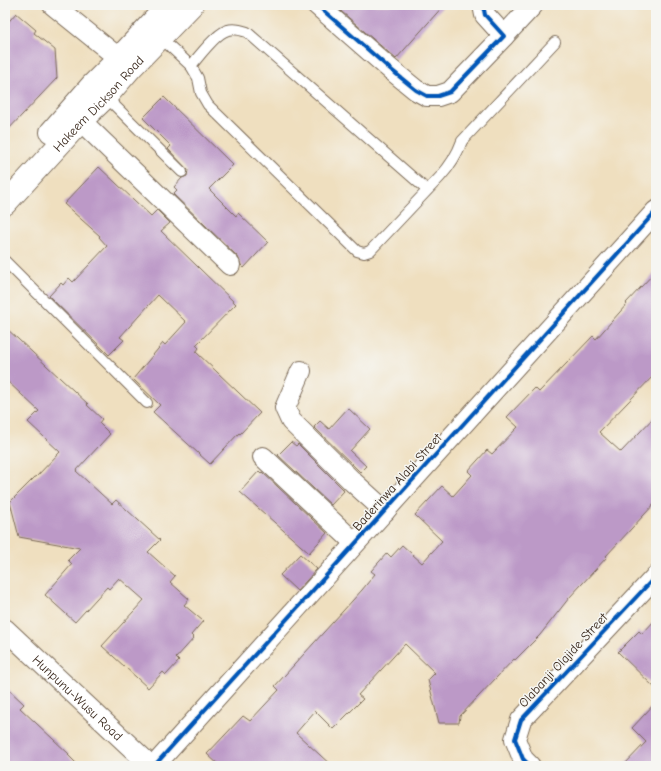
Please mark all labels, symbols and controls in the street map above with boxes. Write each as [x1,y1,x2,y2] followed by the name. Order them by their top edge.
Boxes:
[49,52,146,154] street label: Hakeem Dickson Road
[349,429,446,534] street label: Baderinwa Alabi Street
[515,609,611,710] street label: Olabanji Olajide Street
[30,652,126,743] street label: Hunpunu-Wusu Road

